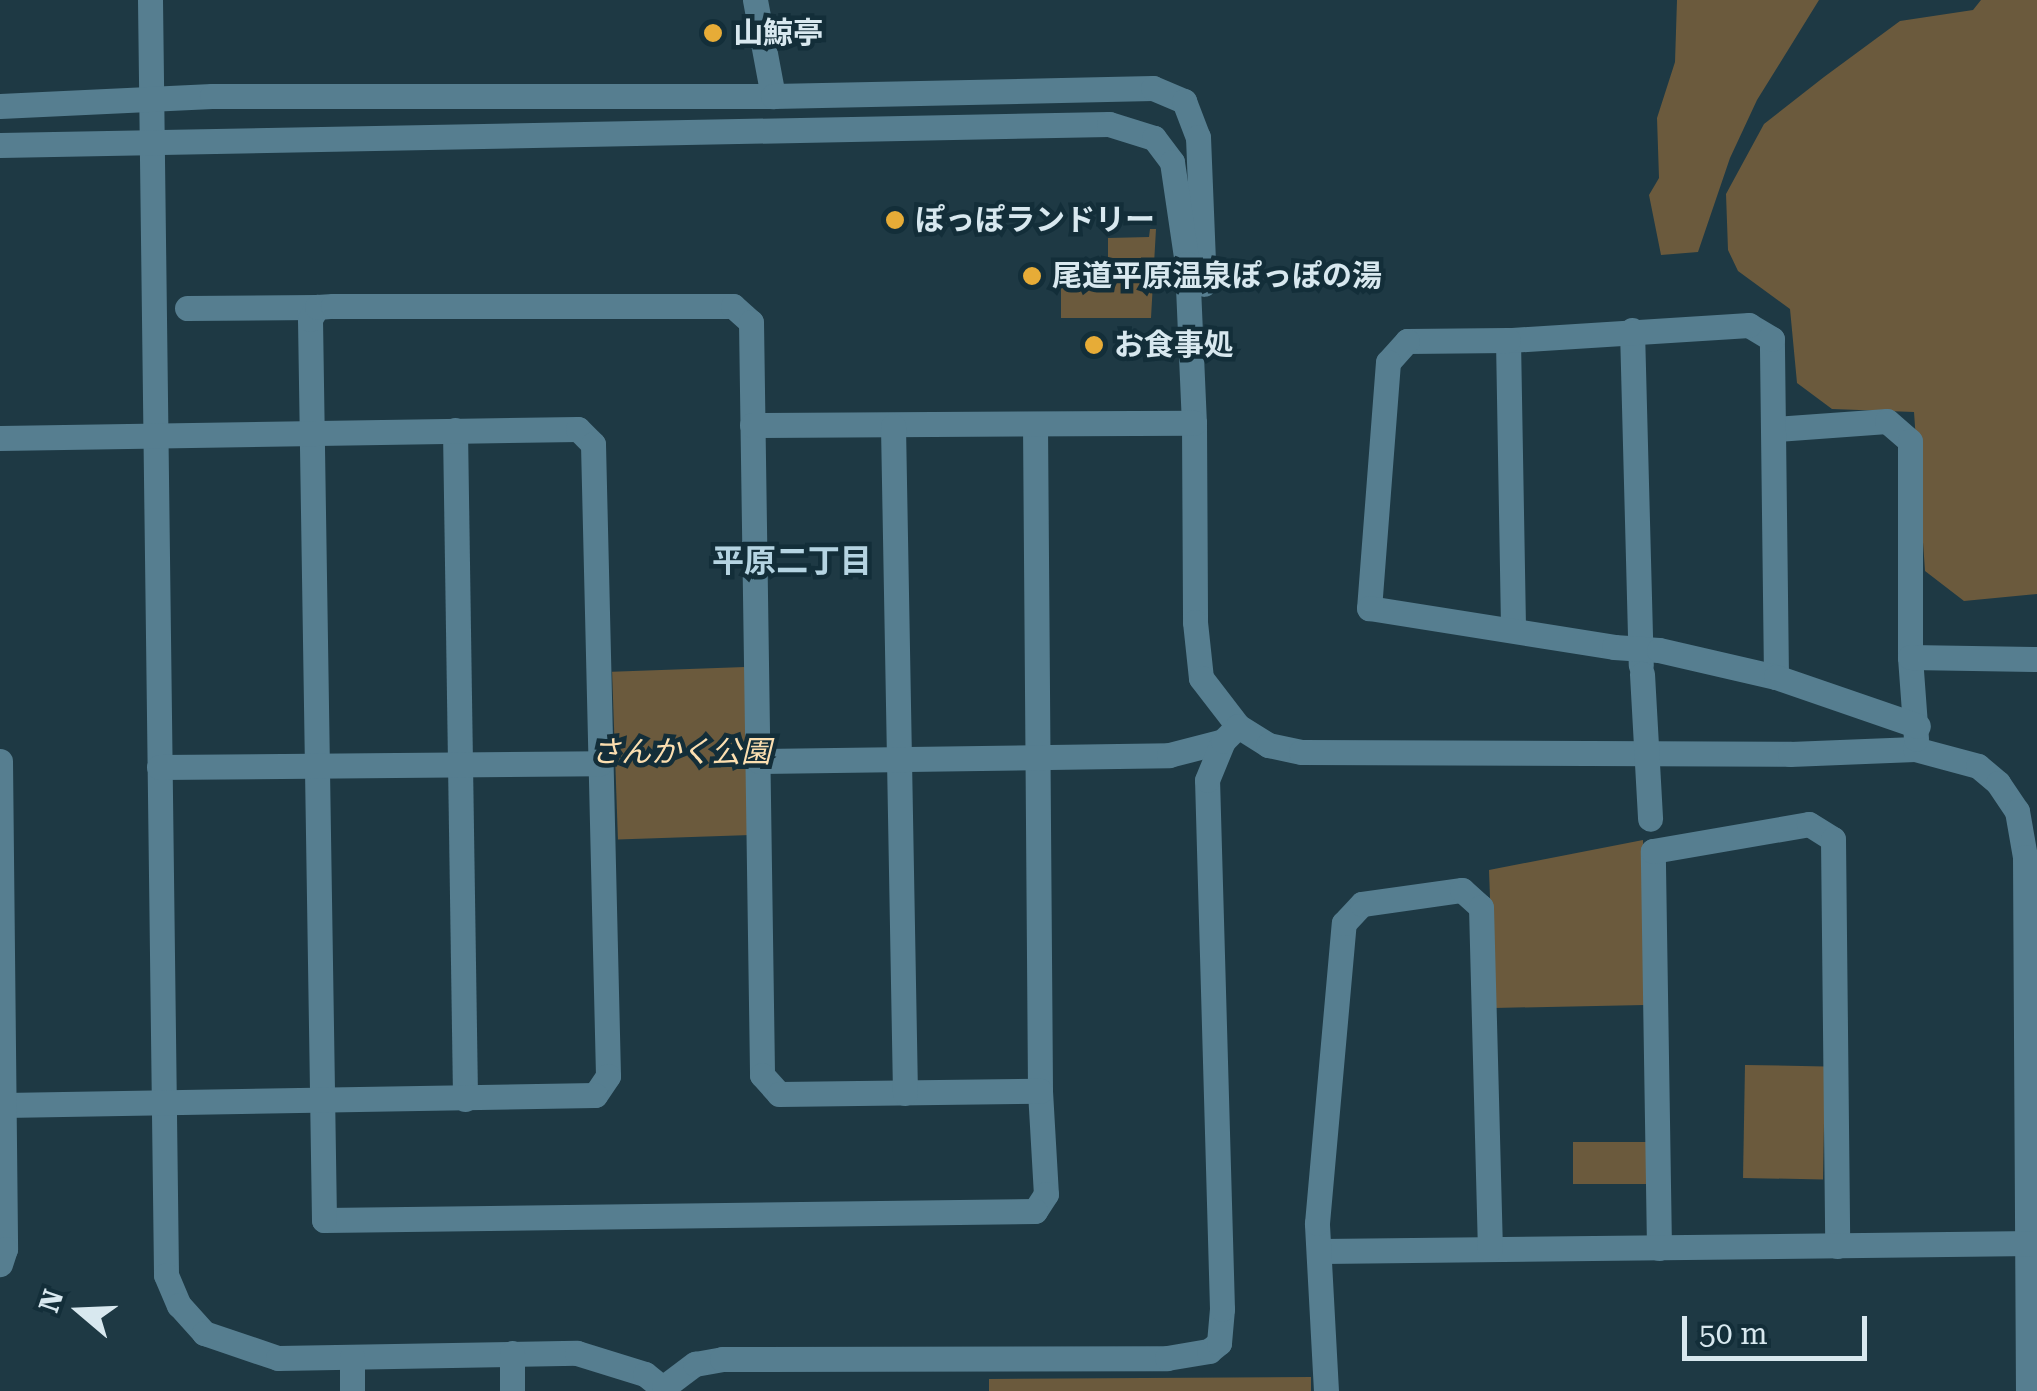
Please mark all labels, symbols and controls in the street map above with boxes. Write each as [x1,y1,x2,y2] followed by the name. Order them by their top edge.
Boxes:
[733,15,823,51] place label: 山鯨亭
[702,22,724,44] marker: 山鯨亭
[915,202,1155,238] place label: ぽっぽランドリー
[884,209,906,231] marker: ぽっぽランドリー
[1052,258,1382,294] place label: 尾道平原温泉ぽっぽの湯
[1021,265,1043,287] marker: 尾道平原温泉ぽっぽの湯
[1114,327,1234,363] place label: お食事処
[1083,334,1105,356] marker: お食事処
[712,542,872,580] district label: 平原二丁目
[591,734,771,770] park label: さんかく公園
[30,1261,130,1361] north arrow
[32,1286,70,1317] text: N
[1687,1296,1872,1358] scale bar
[1699,1316,1768,1351] text: 50 m

